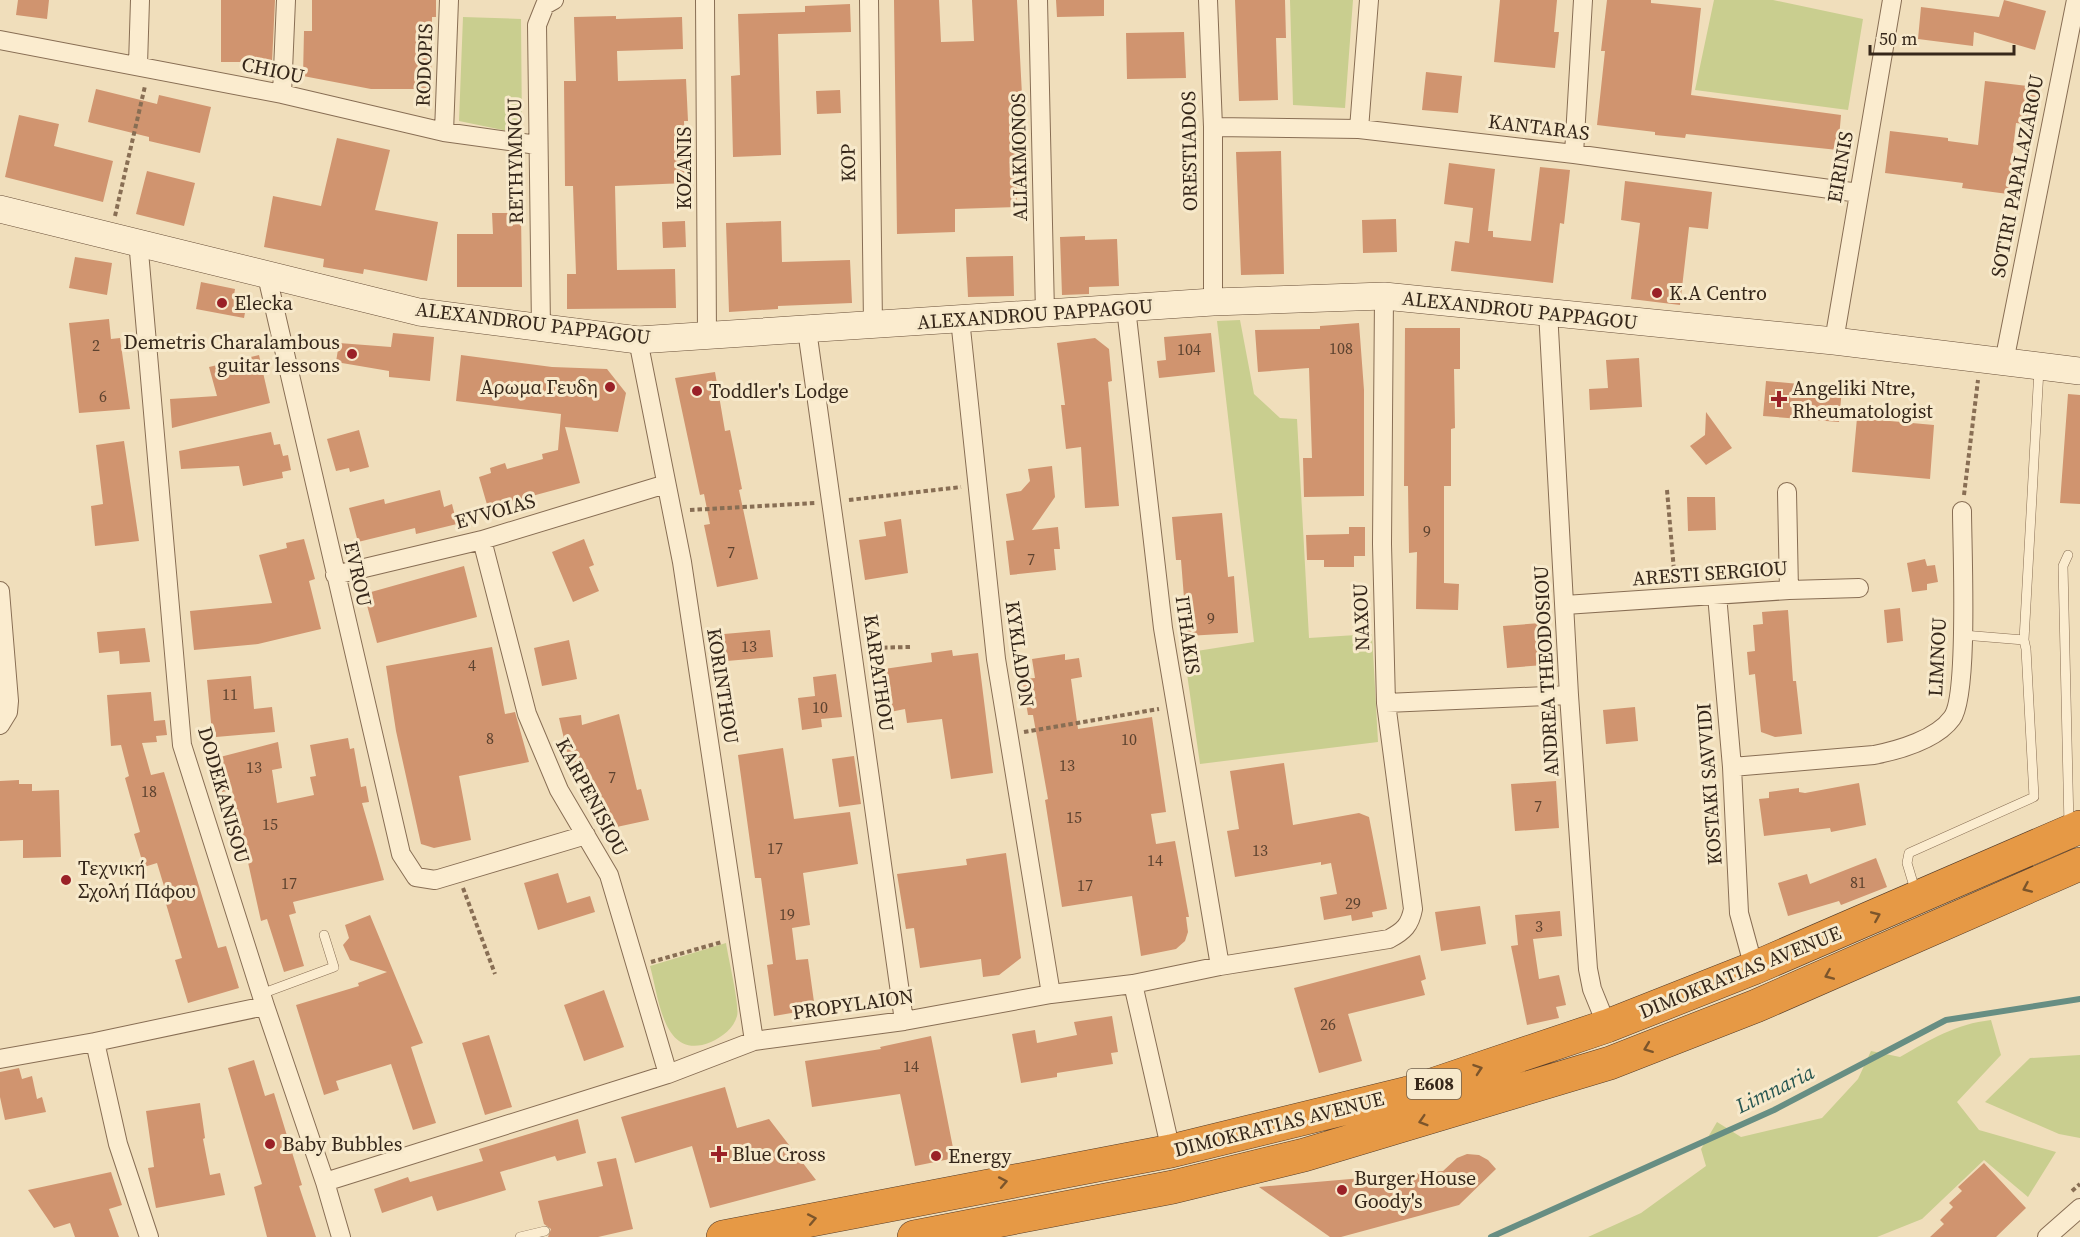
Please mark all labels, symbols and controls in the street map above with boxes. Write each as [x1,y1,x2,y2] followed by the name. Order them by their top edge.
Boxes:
[1870,18,2014,56] scale bar
[409,23,439,107] street label: RODOPIS
[1879,26,1917,51] text: 50 m
[239,50,307,90] street label: CHIOU
[1984,72,2050,280] street label: SOTIRI PAPALAZAROU
[1174,91,1204,211] street label: ORESTIADOS
[1004,93,1034,221] street label: ALIAKMONOS
[500,98,530,224] street label: RETHYMNOU
[1487,107,1591,147] street label: KANTARAS
[670,126,698,210] street label: KOZANIS
[1820,129,1860,205] street label: EIRINIS
[834,143,862,182] street label: KOP
[1669,279,1767,307] place label: K.A Centro
[1401,284,1639,336] street label: ALEXANDROU PAPPAGOU
[1650,286,1664,300] marker: K.A Centro
[234,289,294,317] place label: Elecka
[916,292,1154,336] street label: ALEXANDROU PAPPAGOU
[414,295,652,351] street label: ALEXANDROU PAPPAGOU
[215,296,229,310] marker: Elecka
[123,328,340,379] place label: Demetris Charalambous guitar lessons
[92,334,100,356] house number: 2
[1329,337,1353,359] house number: 108
[1177,338,1201,360] house number: 104
[345,347,359,361] marker: Demetris Charalambous guitar lessons
[480,373,598,401] place label: Αρωμα Γευδη
[1792,374,1933,425] place label: Angeliki Ntre, Rheumatologist
[709,377,849,405] place label: Toddler's Lodge
[603,380,617,394] marker: Αρωμα Γευδη
[690,384,704,398] marker: Toddler's Lodge
[99,385,107,407] house number: 6
[1770,390,1788,408] marker: Angeliki Ntre, Rheumatologist
[452,486,538,536] street label: EVVOIAS
[1423,520,1431,542] house number: 9
[337,539,379,609] street label: EVROU
[727,541,735,563] house number: 7
[1027,548,1035,570] house number: 7
[1631,554,1789,592] street label: ARESTI SERGIOU
[1526,565,1566,777] street label: ANDREA THEODOSIOU
[1346,583,1376,651] street label: NAXOU
[1169,594,1207,676] street label: ITHAKIS
[999,599,1041,709] street label: KYKLADON
[1207,607,1215,629] house number: 9
[857,613,901,733] street label: KARPATHOU
[1921,617,1953,697] street label: LIMNOU
[700,626,746,746] street label: KORINTHOU
[741,635,757,657] house number: 13
[468,654,476,676] house number: 4
[222,683,238,705] house number: 11
[812,696,828,718] house number: 10
[1689,702,1729,866] street label: KOSTAKI SAVVIDI
[191,723,257,867] street label: DODEKANISOU
[486,727,494,749] house number: 8
[1121,728,1137,750] house number: 10
[549,733,635,861] street label: KARPENISIOU
[1059,754,1075,776] house number: 13
[246,756,262,778] house number: 13
[608,766,616,788] house number: 7
[141,780,157,802] house number: 18
[1534,795,1542,817] house number: 7
[1066,806,1082,828] house number: 15
[262,813,278,835] house number: 15
[767,837,783,859] house number: 17
[1252,839,1268,861] house number: 13
[1147,849,1163,871] house number: 14
[78,854,196,905] place label: Τεχνική Σχολή Πάφου
[1850,871,1866,893] house number: 81
[281,872,297,894] house number: 17
[59,873,73,887] marker: Τεχνική Σχολή Πάφου
[1077,874,1093,896] house number: 17
[2022,881,2033,893] one-way arrow
[1345,892,1361,914] house number: 29
[779,903,795,925] house number: 19
[1869,911,1880,923] one-way arrow
[1535,915,1543,937] house number: 3
[1635,919,1845,1025] street label: DIMOKRATIAS AVENUE
[1824,967,1835,979] one-way arrow
[791,982,915,1026] street label: PROPYLAION
[1320,1013,1336,1035] house number: 26
[1643,1041,1654,1053] one-way arrow
[903,1055,919,1077] house number: 14
[1730,1057,1819,1120] water label: Limnaria
[1472,1064,1483,1076] one-way arrow
[1407,1069,1461,1099] road number: E608
[1171,1084,1387,1164] street label: DIMOKRATIAS AVENUE
[1418,1114,1429,1126] one-way arrow
[282,1130,402,1158] place label: Baby Bubbles
[263,1137,277,1151] marker: Baby Bubbles
[732,1140,826,1168] place label: Blue Cross
[948,1142,1012,1170] place label: Energy
[710,1145,728,1163] marker: Blue Cross
[929,1149,943,1163] marker: Energy
[1354,1164,1476,1215] place label: Burger House Goody's
[998,1177,1008,1189] one-way arrow
[1335,1183,1349,1197] marker: Burger House Goody's
[806,1213,816,1226] one-way arrow

